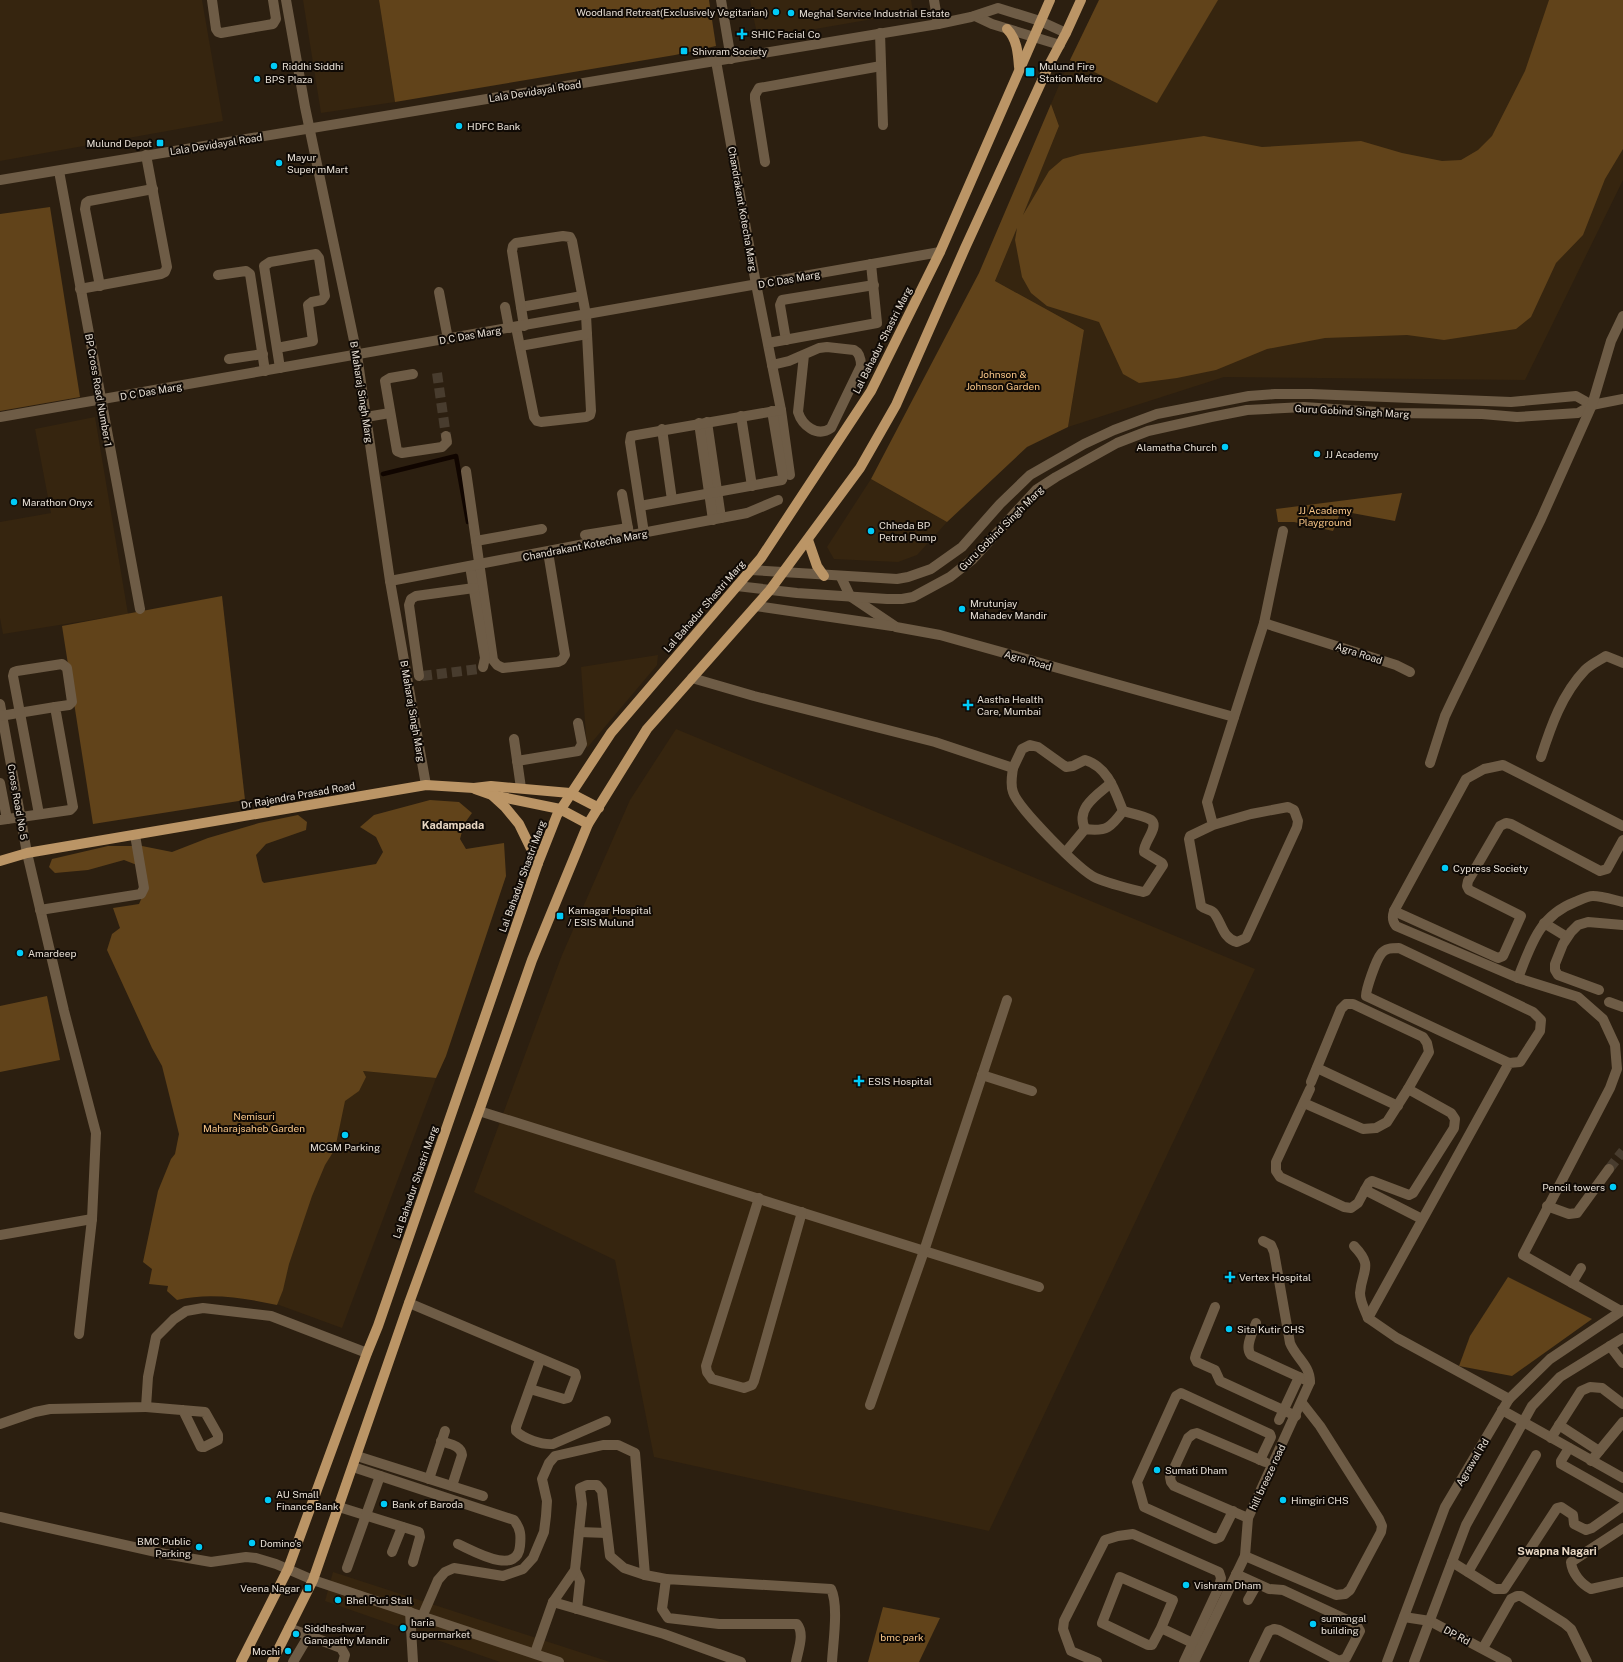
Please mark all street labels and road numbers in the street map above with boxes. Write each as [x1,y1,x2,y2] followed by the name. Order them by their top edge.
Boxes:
[488,78,582,104] street label: Lala Devidayal Road
[169,131,263,157] street label: Lala Devidayal Road
[726,145,760,273] street label: Chandrakant Kotecha Marg
[757,268,821,290] street label: D C Das Marg
[850,285,914,395] street label: Lal Bahadur Shastri Marg
[438,324,502,346] street label: D C Das Marg
[83,333,115,447] street label: BP Cross Road Number 1
[348,340,376,444] street label: B Maharaj Singh Marg
[119,380,183,402] street label: D C Das Marg
[1294,402,1410,420] street label: Guru Gobind Singh Marg
[956,483,1046,573] street label: Guru Gobind Singh Marg
[522,527,648,563] street label: Chandrakant Kotecha Marg
[661,557,747,655] street label: Lal Bahadur Shastri Marg
[1334,640,1384,666] street label: Agra Road
[1003,648,1053,672] street label: Agra Road
[398,659,428,763] street label: B Maharaj Singh Marg
[5,763,31,841] street label: Cross Road No 5
[240,779,356,811] street label: Dr Rajendra Prasad Road
[496,818,548,934] street label: Lal Bahadur Shastri Marg
[390,1124,440,1240] street label: Lal Bahadur Shastri Marg
[1453,1436,1491,1488] street label: Agrawal Rd
[1246,1442,1288,1512] street label: hill breeze road
[1442,1623,1472,1647] street label: DP Rd

